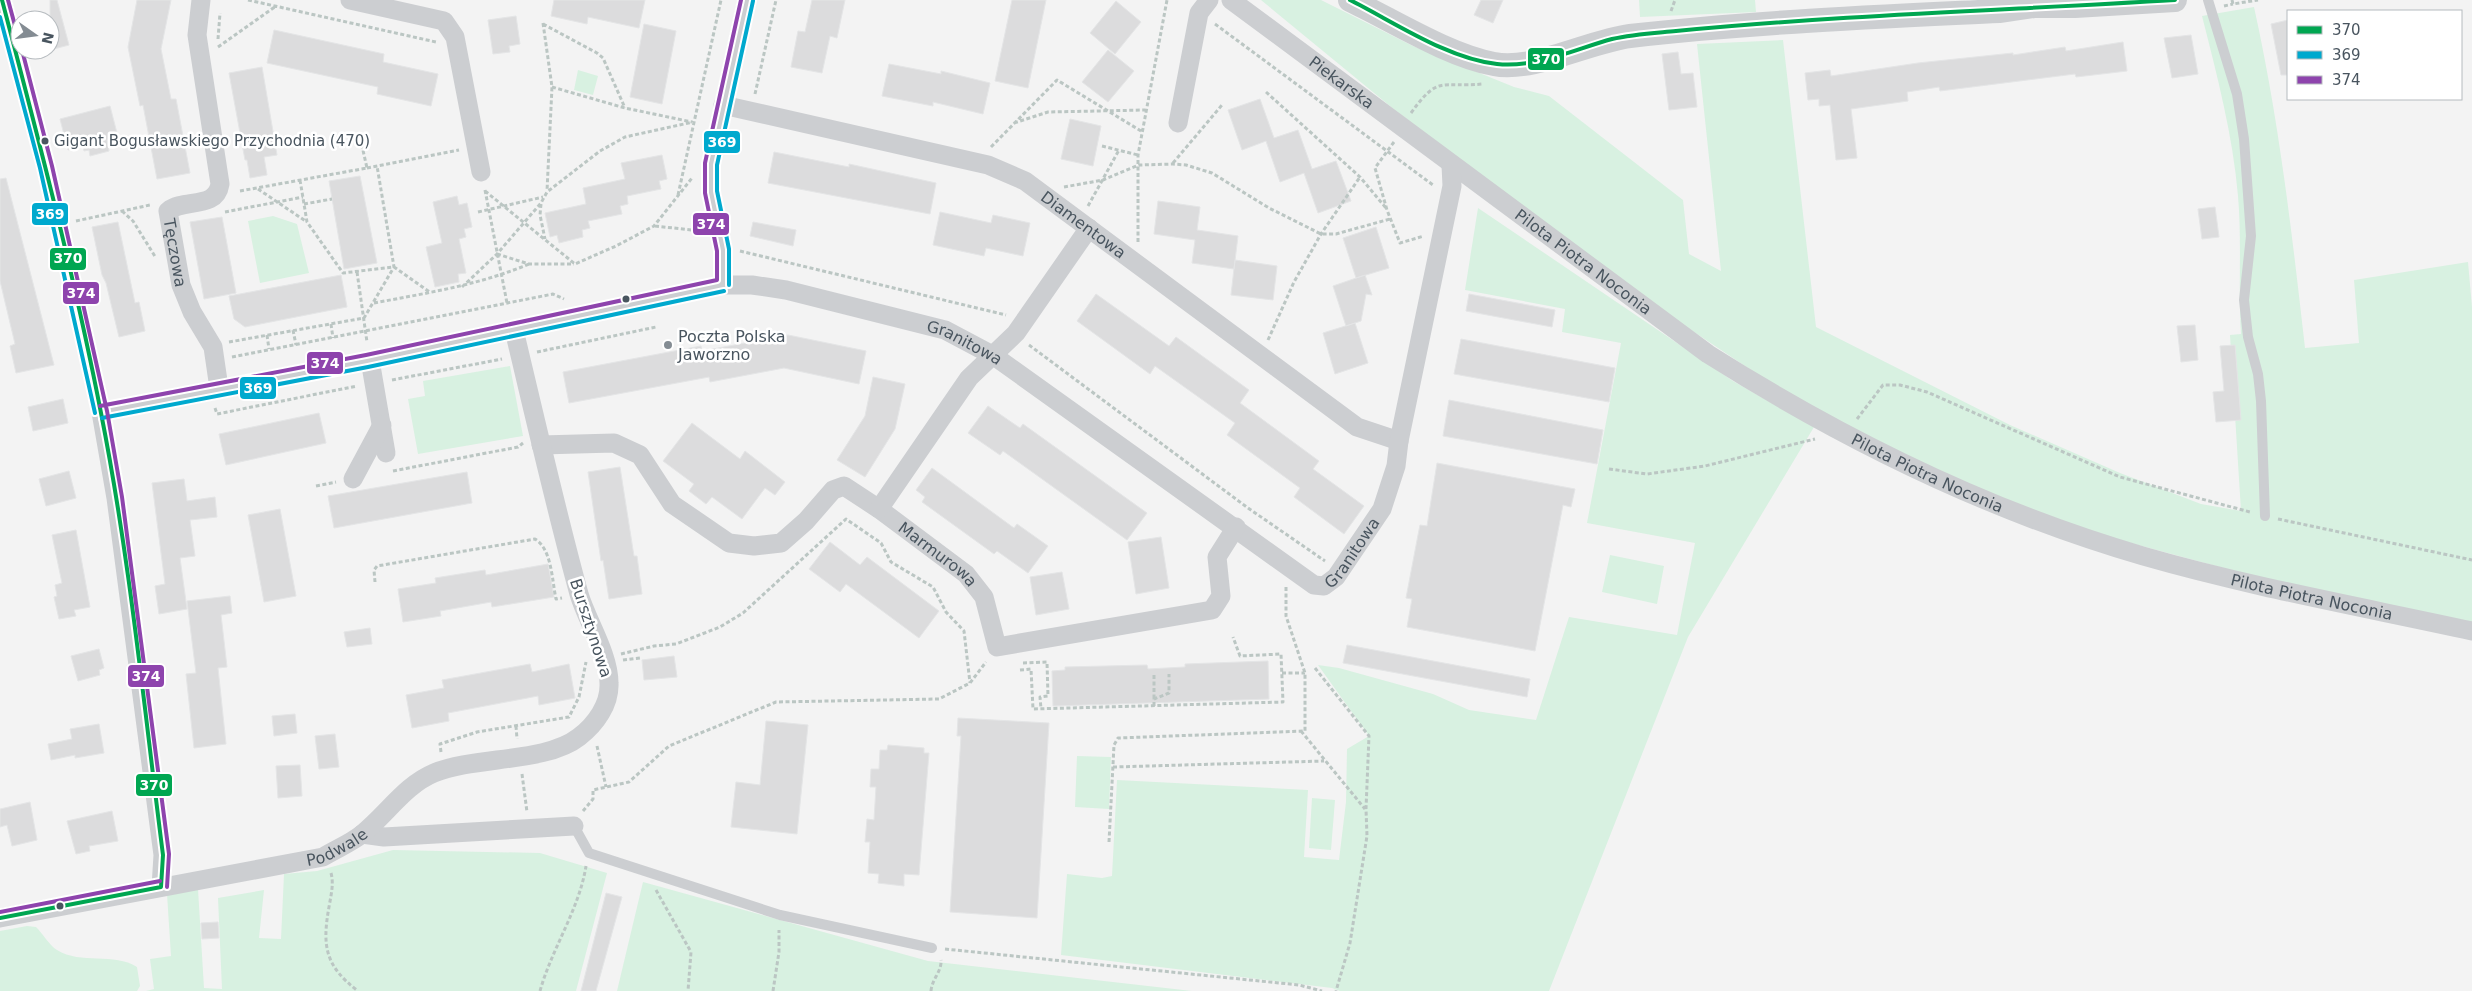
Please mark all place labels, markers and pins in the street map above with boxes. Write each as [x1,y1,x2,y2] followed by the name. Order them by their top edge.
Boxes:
[54,132,370,150] place label: Gigant Bogusławskiego Przychodnia (470)
[40,136,50,146] marker: Gigant Bogusławskiego Przychodnia (470)
[621,294,631,304] unlabelled marker
[677,327,786,364] place label: Poczta Polska Jaworzno
[662,339,674,351] marker: Poczta Polska Jaworzno
[55,901,65,911] unlabelled marker

